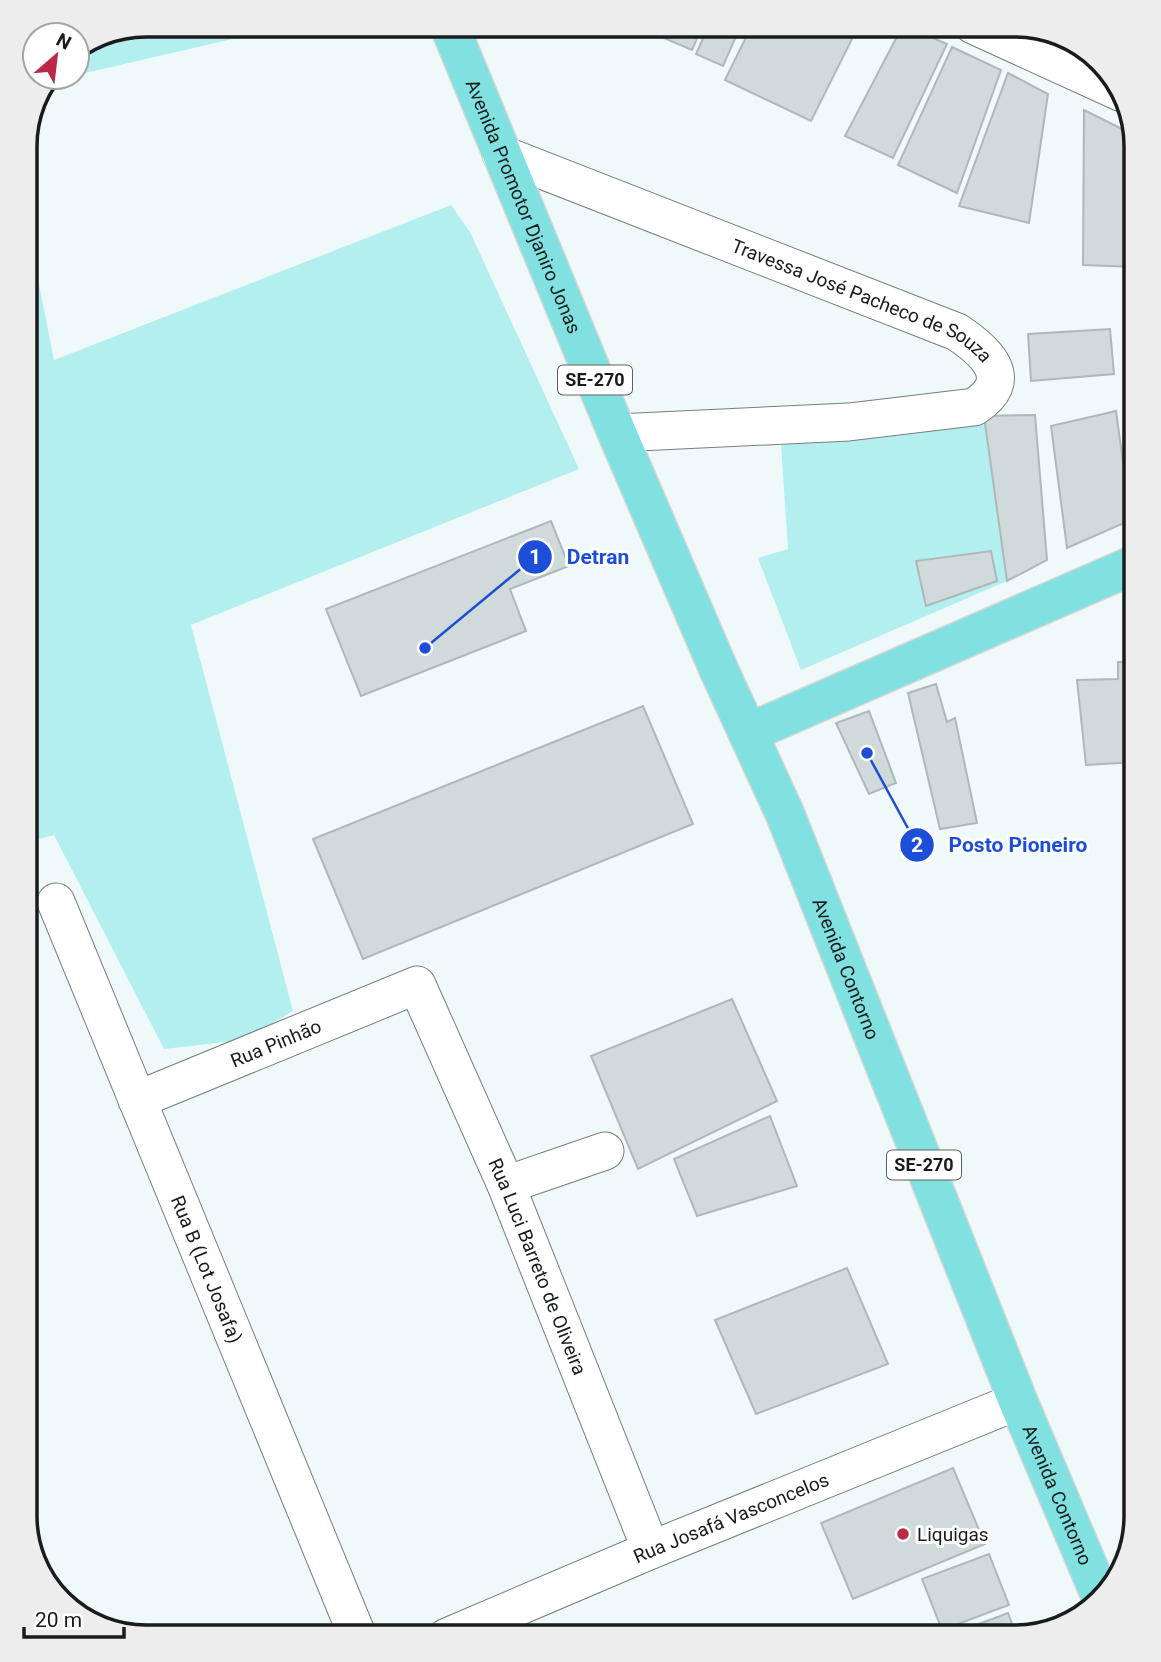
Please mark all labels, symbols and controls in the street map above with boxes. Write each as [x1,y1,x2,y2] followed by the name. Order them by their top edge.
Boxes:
[21,21,91,91] north arrow
[52,28,75,55] text: N
[461,76,586,337] street label: Avenida Promotor Djaniro Jonas
[728,234,997,367] street label: Travessa José Pacheco de Souza
[558,366,632,394] road number: SE-270
[518,536,643,578] callout: Detran
[529,545,541,569] text: 1
[567,545,629,569] text: Detran
[899,824,1101,866] callout: Posto Pioneiro
[911,833,923,857] text: 2
[949,833,1088,857] text: Posto Pioneiro
[807,895,884,1043] street label: Avenida Contorno
[227,1015,325,1072] street label: Rua Pinhão
[887,1150,961,1180] road number: SE-270
[484,1155,591,1378] street label: Rua Luci Barreto de Oliveira
[166,1192,247,1347] street label: Rua B (Lot Josafa)
[1017,1421,1097,1569] street label: Avenida Contorno
[630,1468,832,1568] street label: Rua Josafá Vasconcelos
[917,1523,989,1546] place label: Liquigas
[895,1526,911,1542] marker: Liquigas
[24,1596,124,1640] scale bar
[35,1608,82,1632] text: 20 m

